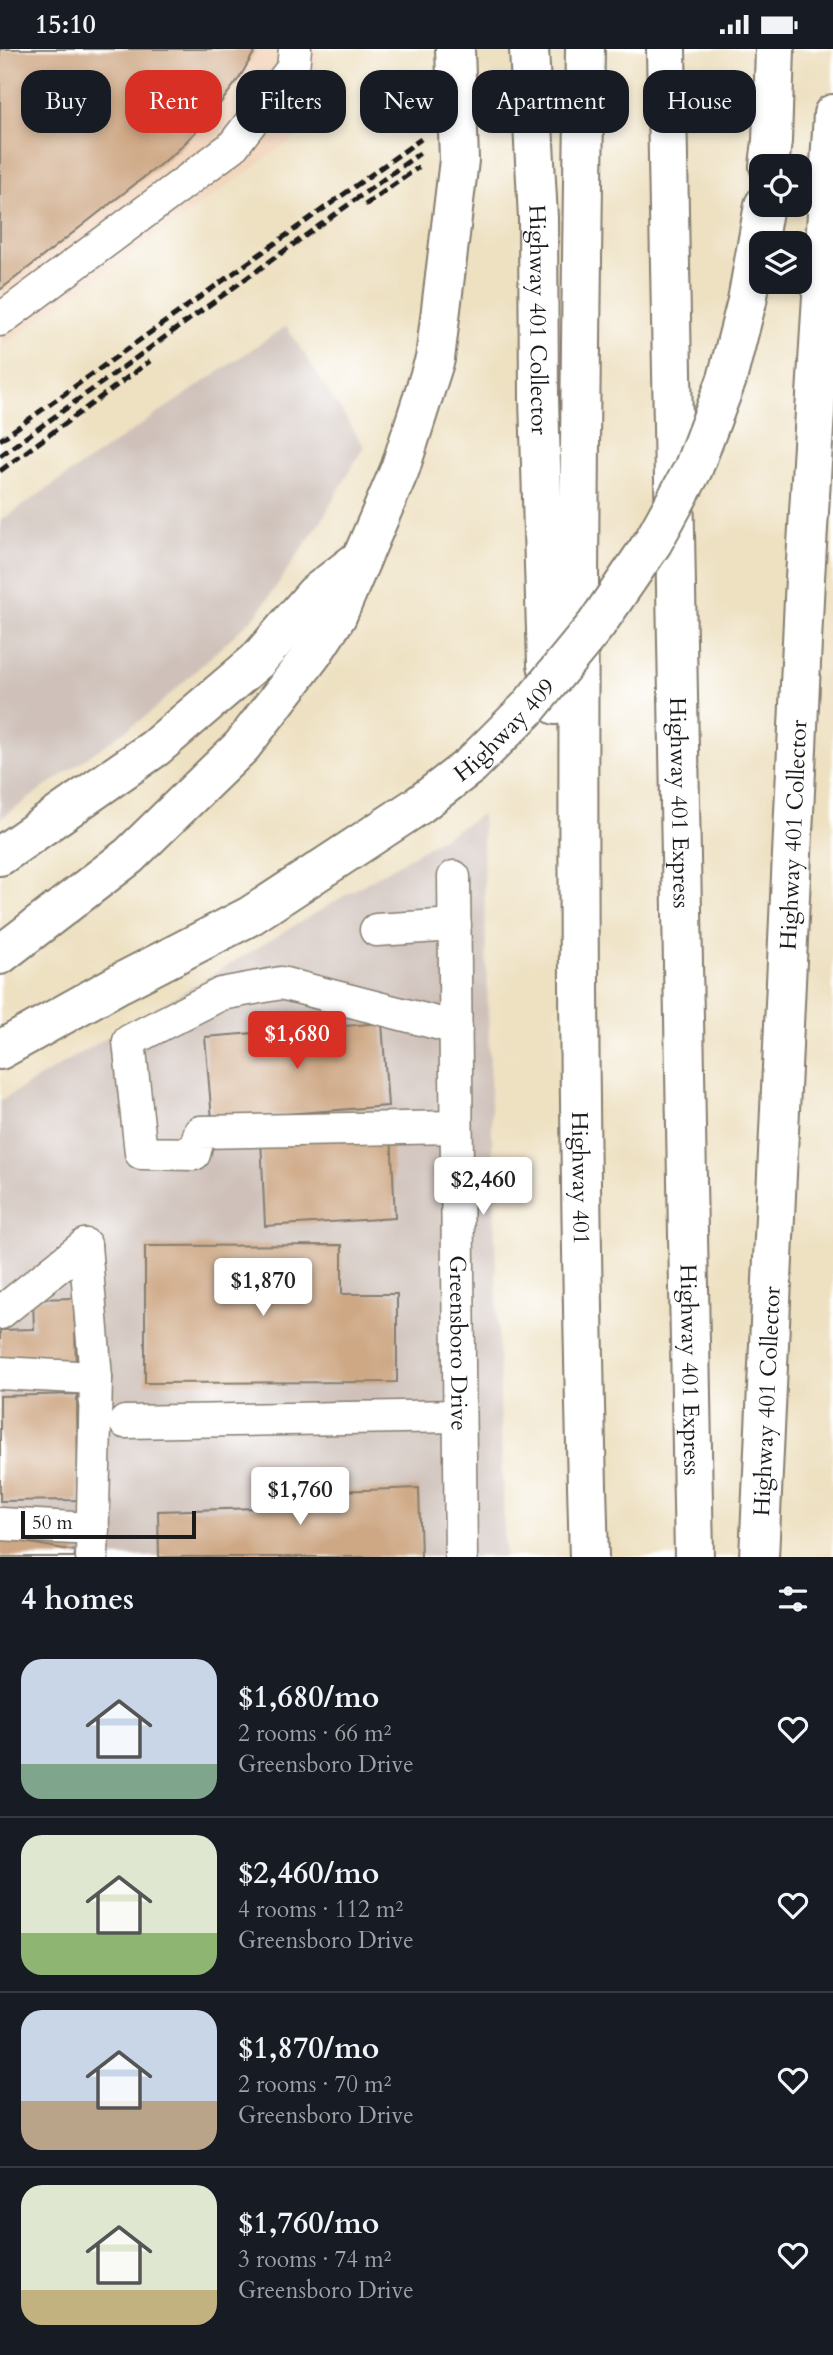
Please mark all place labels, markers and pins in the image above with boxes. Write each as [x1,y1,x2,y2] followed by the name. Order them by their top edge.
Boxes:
[240,1011,354,1071] pin: $1,680
[426,1157,540,1217] pin: $2,460
[206,1259,320,1318] pin: $1,870
[243,1467,357,1527] pin: $1,760

